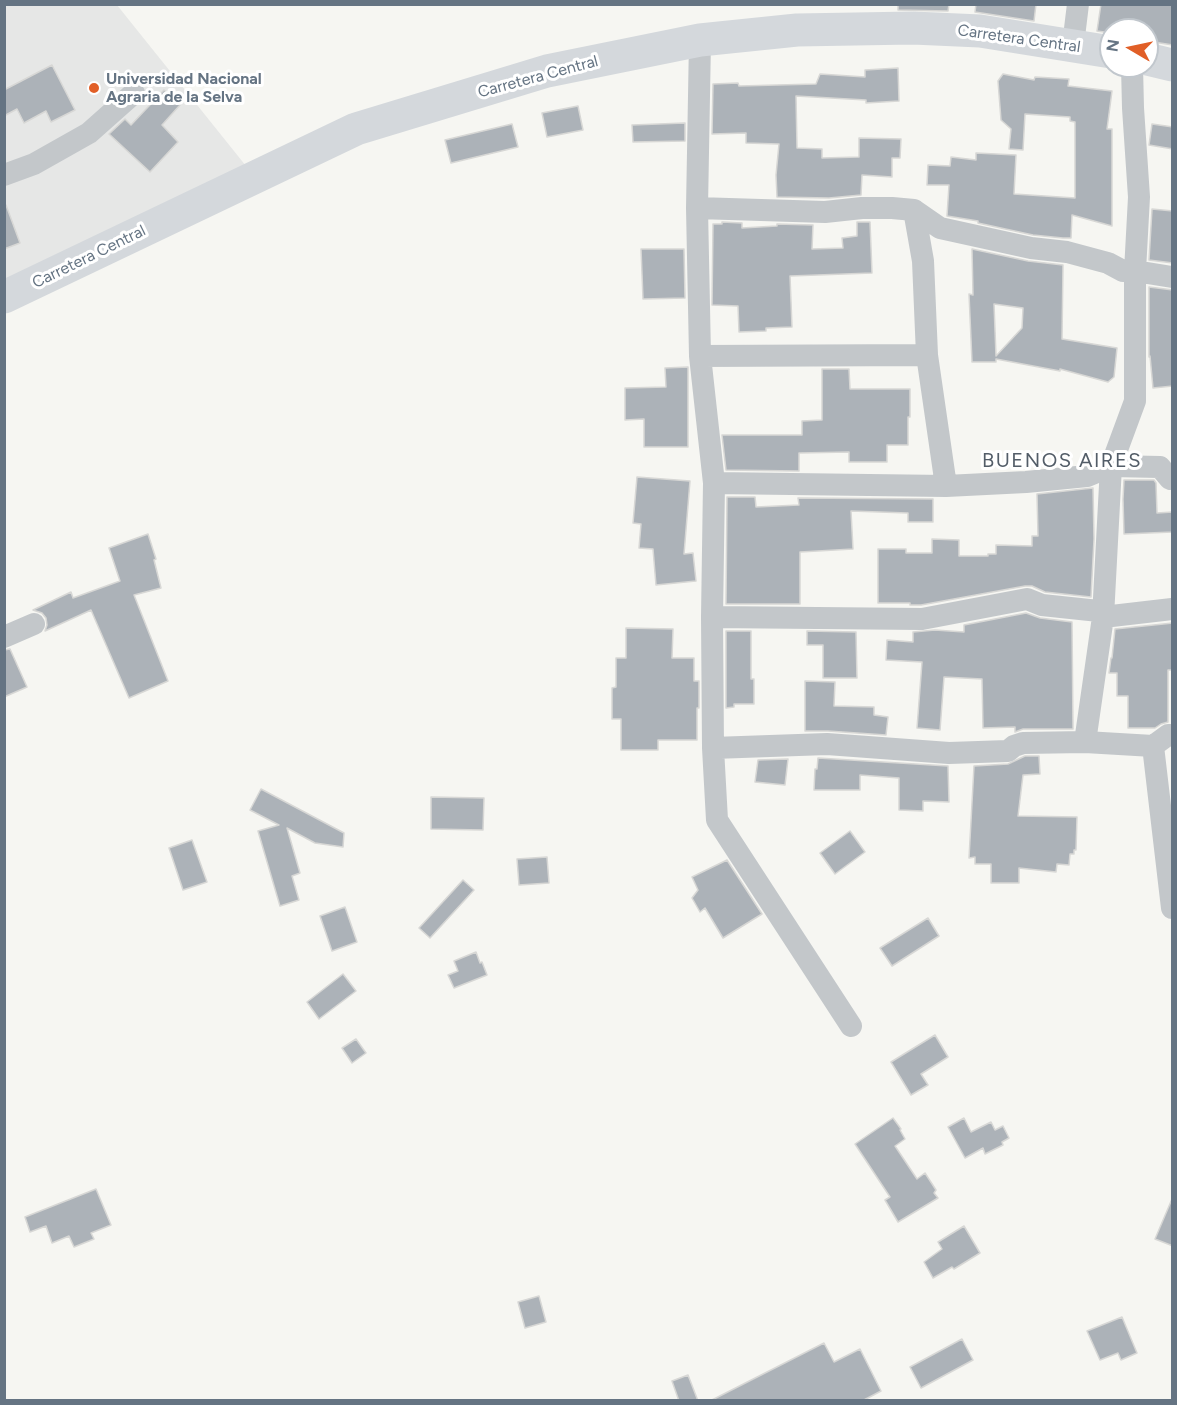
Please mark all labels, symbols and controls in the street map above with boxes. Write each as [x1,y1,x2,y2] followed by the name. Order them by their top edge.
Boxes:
[1099,18,1159,78] north arrow
[956,21,1082,57] street label: Carretera Central
[1102,38,1123,53] text: N
[476,52,600,102] street label: Carretera Central
[106,69,262,107] place label: Universidad Nacional Agraria de la Selva
[87,81,101,95] marker: Universidad Nacional Agraria de la Selva
[29,221,149,293] street label: Carretera Central
[982,449,1142,473] district label: BUENOS AIRES

